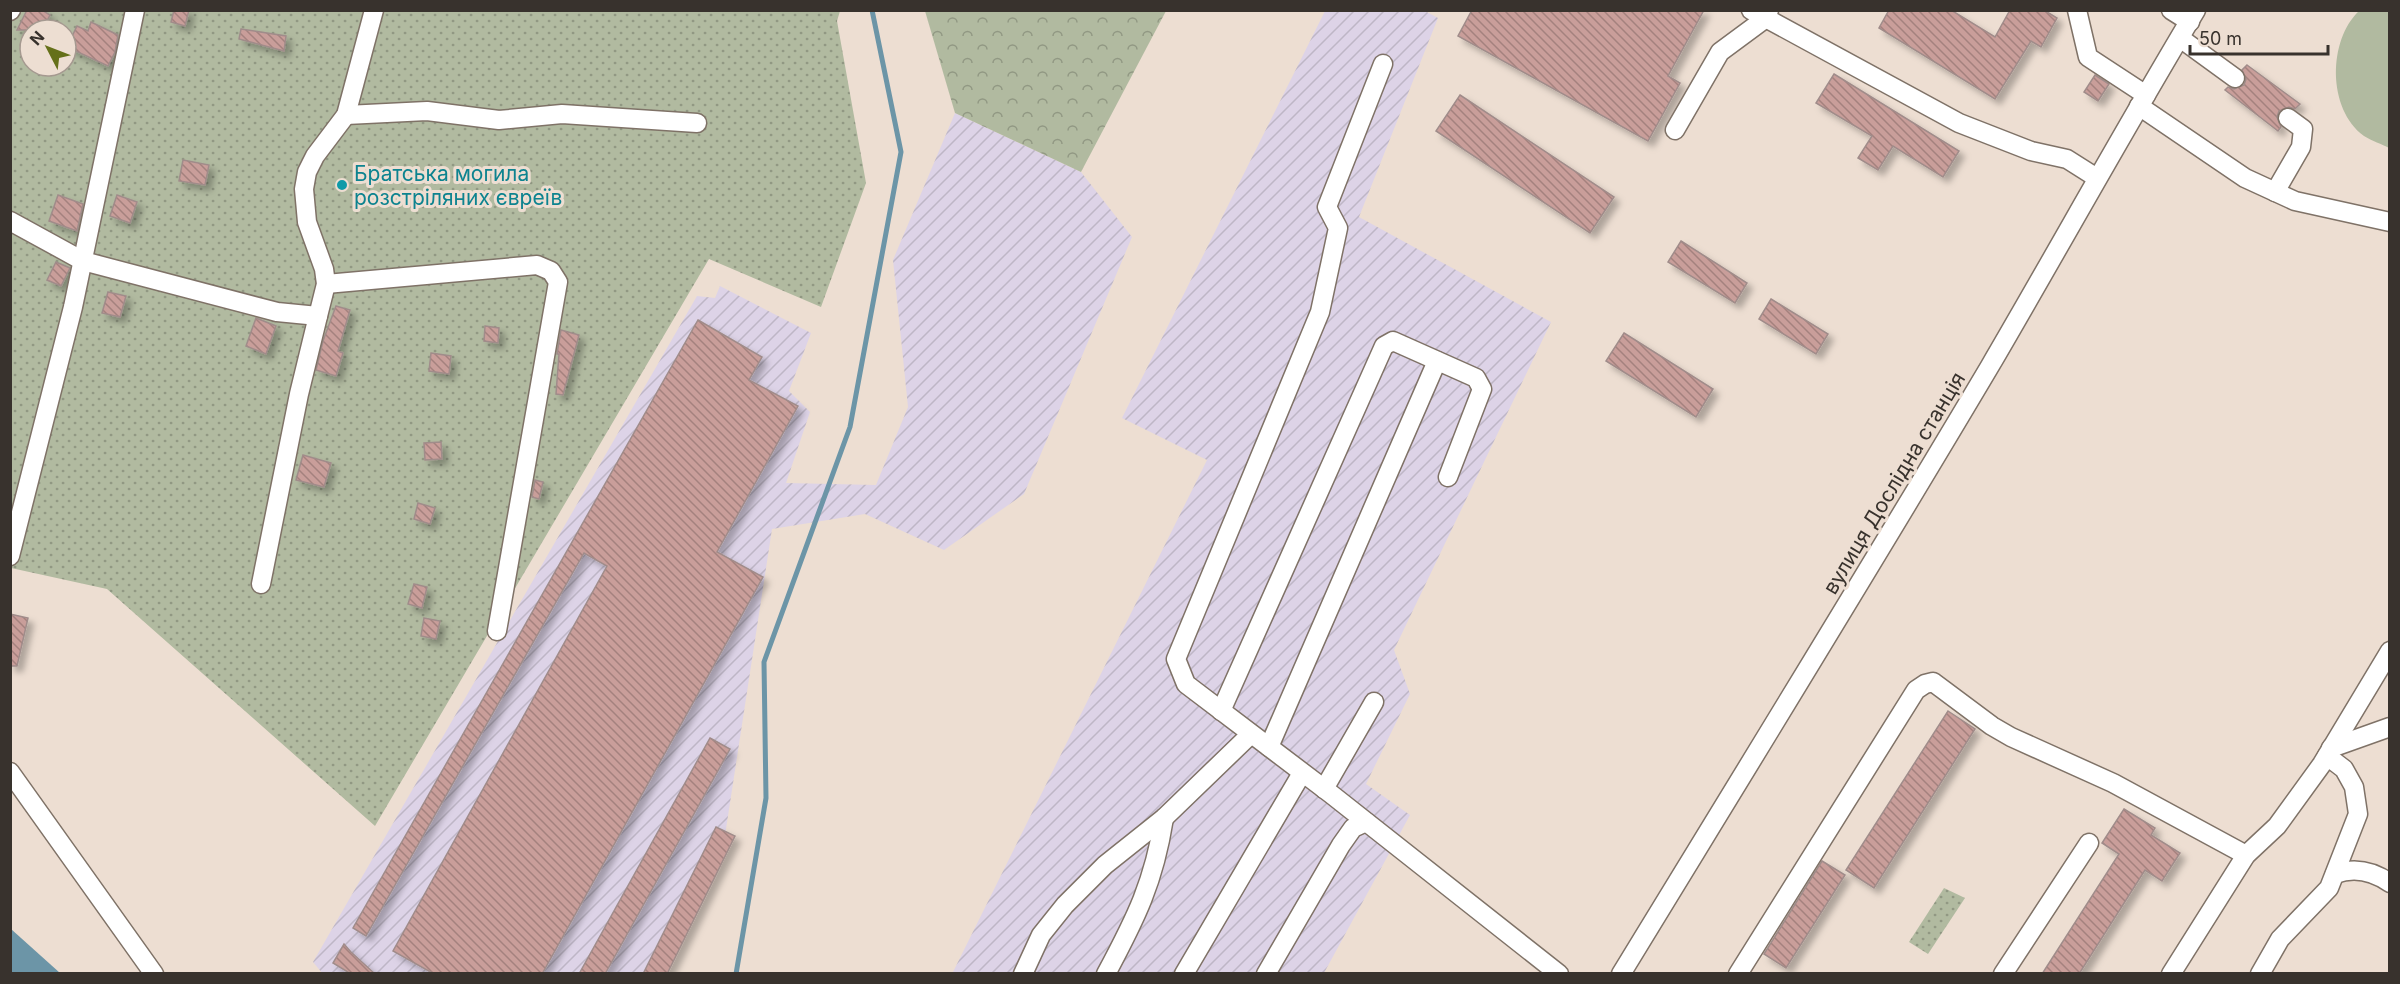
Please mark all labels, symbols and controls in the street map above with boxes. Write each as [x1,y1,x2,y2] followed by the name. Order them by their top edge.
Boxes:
[18,18,78,78] north arrow
[2190,18,2328,56] scale bar
[25,27,48,49] text: N
[2199,28,2242,49] text: 50 m
[354,161,562,210] place label: Братська могила розстріляних євреїв
[335,178,349,192] marker: Братська могила розстріляних євреїв
[1818,367,1970,599] street label: вулиця Дослідна станція

